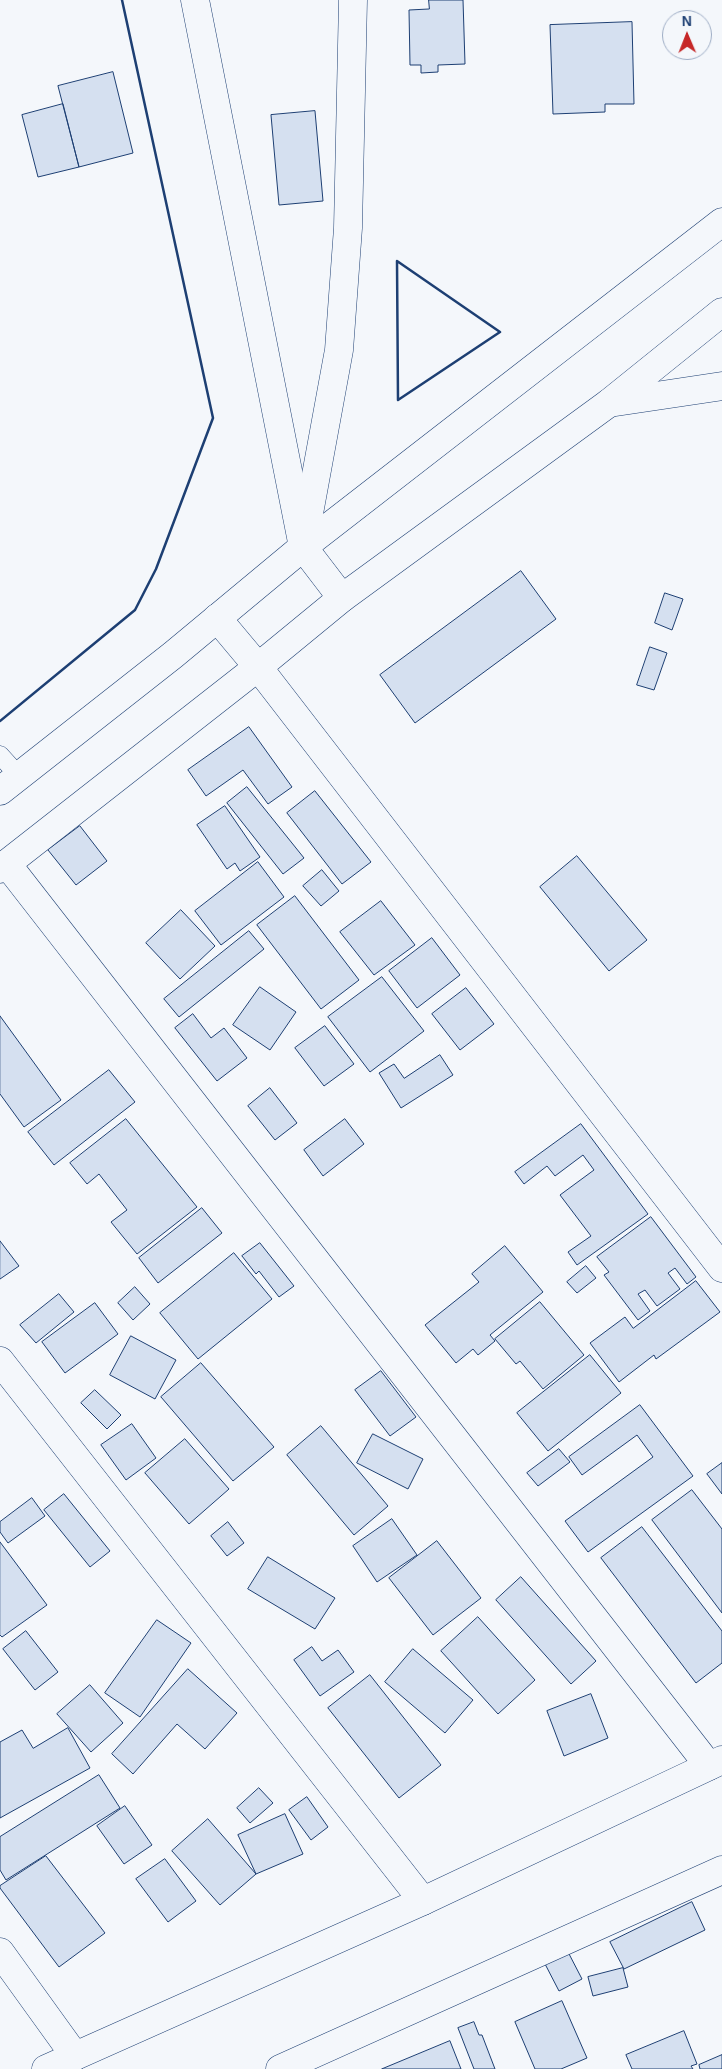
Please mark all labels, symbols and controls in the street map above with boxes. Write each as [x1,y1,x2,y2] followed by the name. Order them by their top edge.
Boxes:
[662,10,712,60] north arrow
[682,13,692,29] text: N

